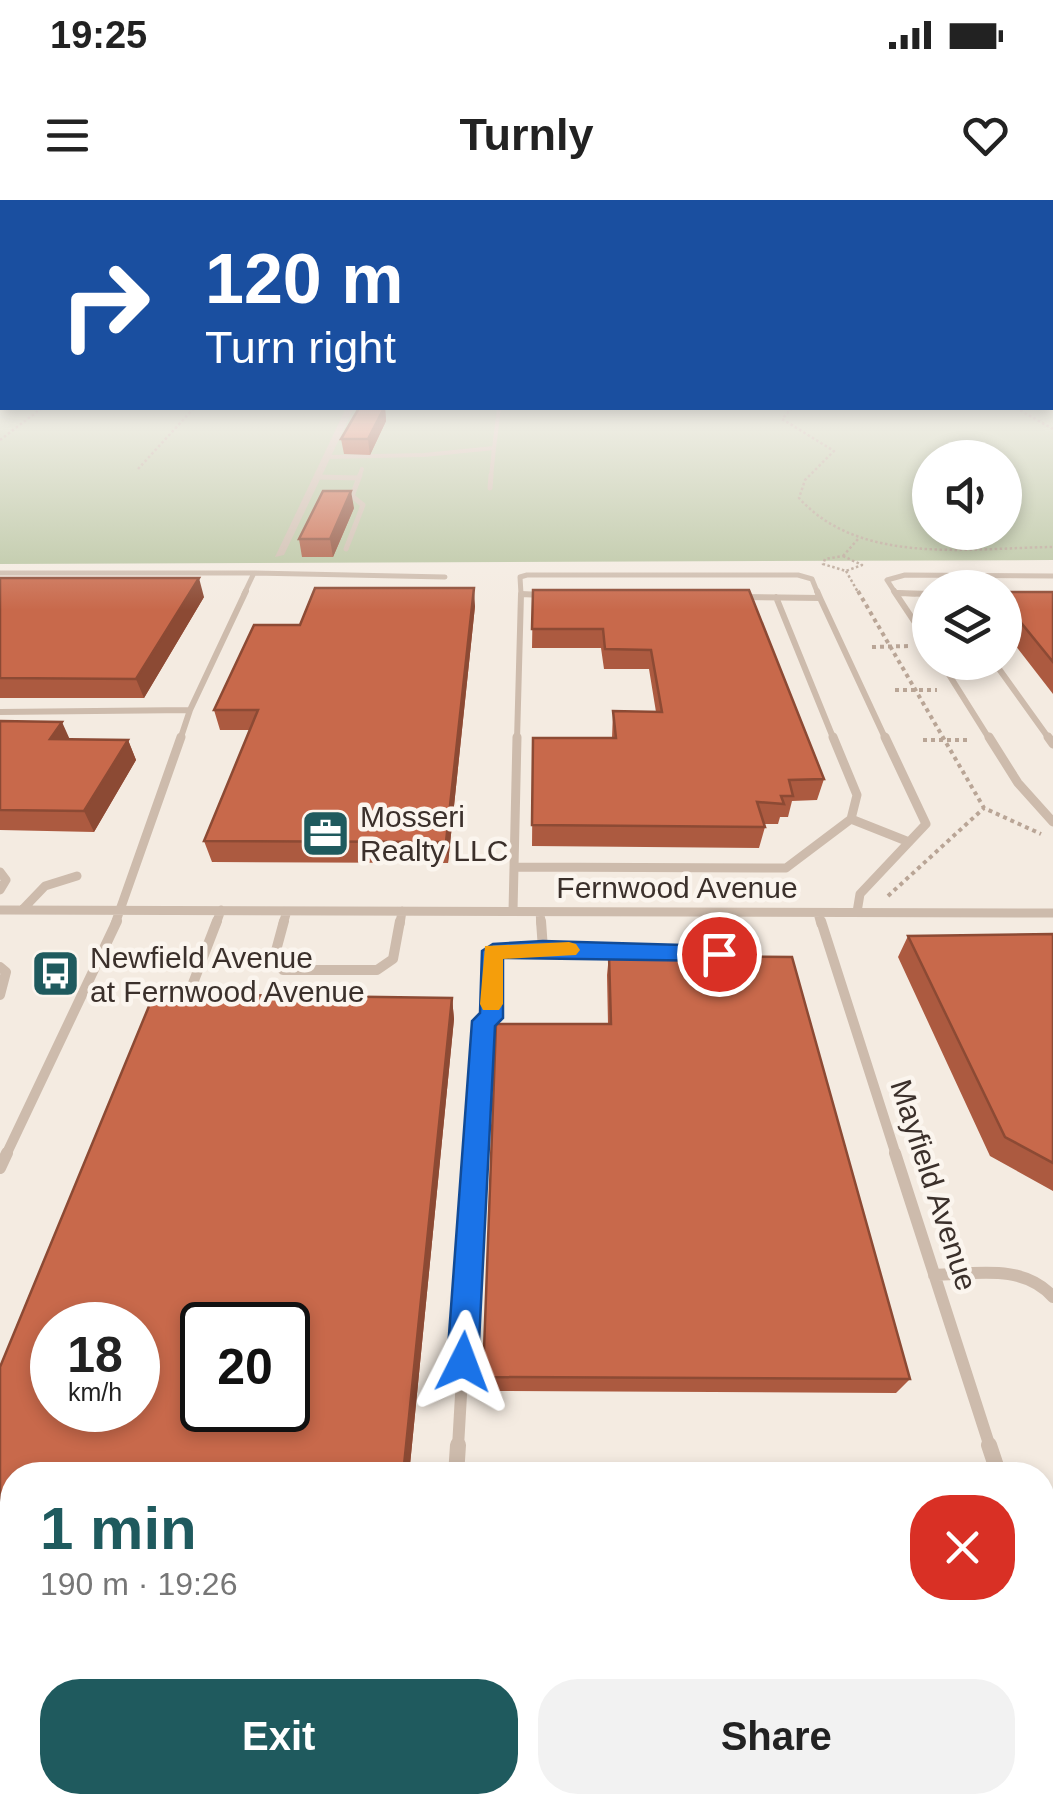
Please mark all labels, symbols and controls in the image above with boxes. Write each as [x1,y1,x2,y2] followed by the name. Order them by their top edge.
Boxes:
[50,14,147,56] text: 19:25
[40,108,95,163] icon: menu
[958,108,1013,163] icon: heart
[459,109,594,160] text: Turnly
[40,240,170,370] icon: right
[205,240,403,318] text: 120 m
[205,322,396,373] text: Turn right
[912,440,1022,680] map controls
[912,440,1022,550] button: sound
[912,570,1022,680] button: layers
[360,800,508,867] place label: Mosseri Realty LLC
[299,807,351,859] office icon: Mosseri Realty LLC
[556,871,798,904] street label: Fernwood Avenue
[677,912,762,997] pin
[692,927,747,982] icon: arrive
[90,941,365,1008] place label: Newfield Avenue at Fernwood Avenue
[29,948,81,1000] bus stop icon: Newfield Avenue at Fernwood Avenue
[884,1075,984,1295] street label: Mayfield Avenue
[180,1302,310,1432] speed limit sign: 20
[411,1310,515,1414] position arrow
[67,1327,123,1383] text: 18
[68,1378,122,1406] text: km/h
[40,1495,197,1562] text: 1 min
[910,1495,1015,1600] button: close
[40,1566,237,1602] text: 190 m · 19:26
[40,1679,518,1794] button: Exit
[538,1679,1015,1794] button: Share

